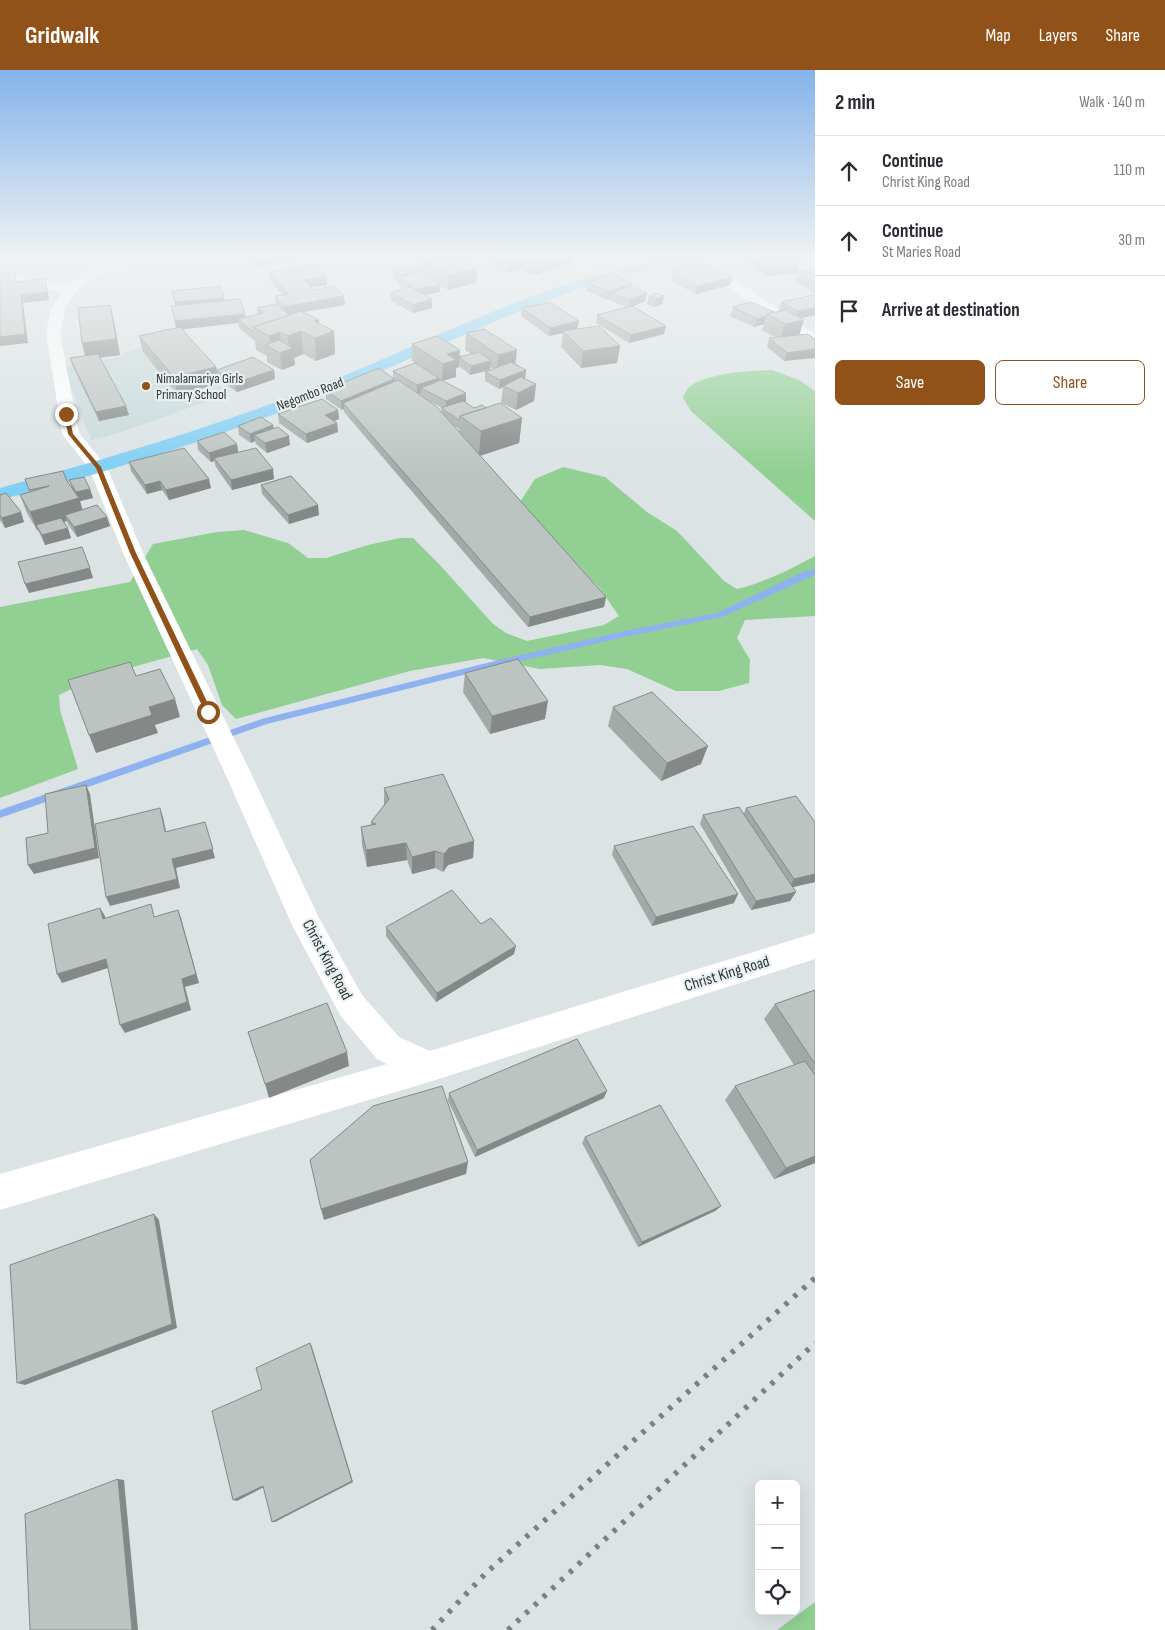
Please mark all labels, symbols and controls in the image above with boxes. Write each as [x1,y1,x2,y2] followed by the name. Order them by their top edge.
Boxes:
[25,21,99,50] text: Gridwalk
[986,25,1011,46] text: Map
[1039,25,1078,46] text: Layers
[1106,25,1140,46] text: Share
[835,90,875,115] text: 2 min
[1079,93,1145,112] text: Walk · 140 m
[882,150,943,173] text: Continue
[835,157,863,185] icon: ahead
[1114,161,1145,180] text: 110 m
[882,173,970,192] text: Christ King Road
[882,220,943,243] text: Continue
[835,227,863,255] icon: ahead
[1118,231,1145,250] text: 30 m
[882,243,961,262] text: St Maries Road
[835,297,863,325] icon: arrive
[882,299,1020,322] text: Arrive at destination
[835,360,985,405] button: Save
[995,360,1145,405] button: Share
[156,370,243,403] place label: Nimalamariya Girls Primary School
[274,373,346,415] street label: Negombo Road
[140,380,152,392] marker: Nimalamariya Girls Primary School
[55,403,78,426] route end
[197,701,220,724] route start
[298,917,356,1003] street label: Christ King Road
[682,952,772,996] street label: Christ King Road
[755,1480,800,1615] map controls
[755,1480,800,1525] button: +
[755,1525,800,1570] button: −
[755,1570,800,1615] button: locate

